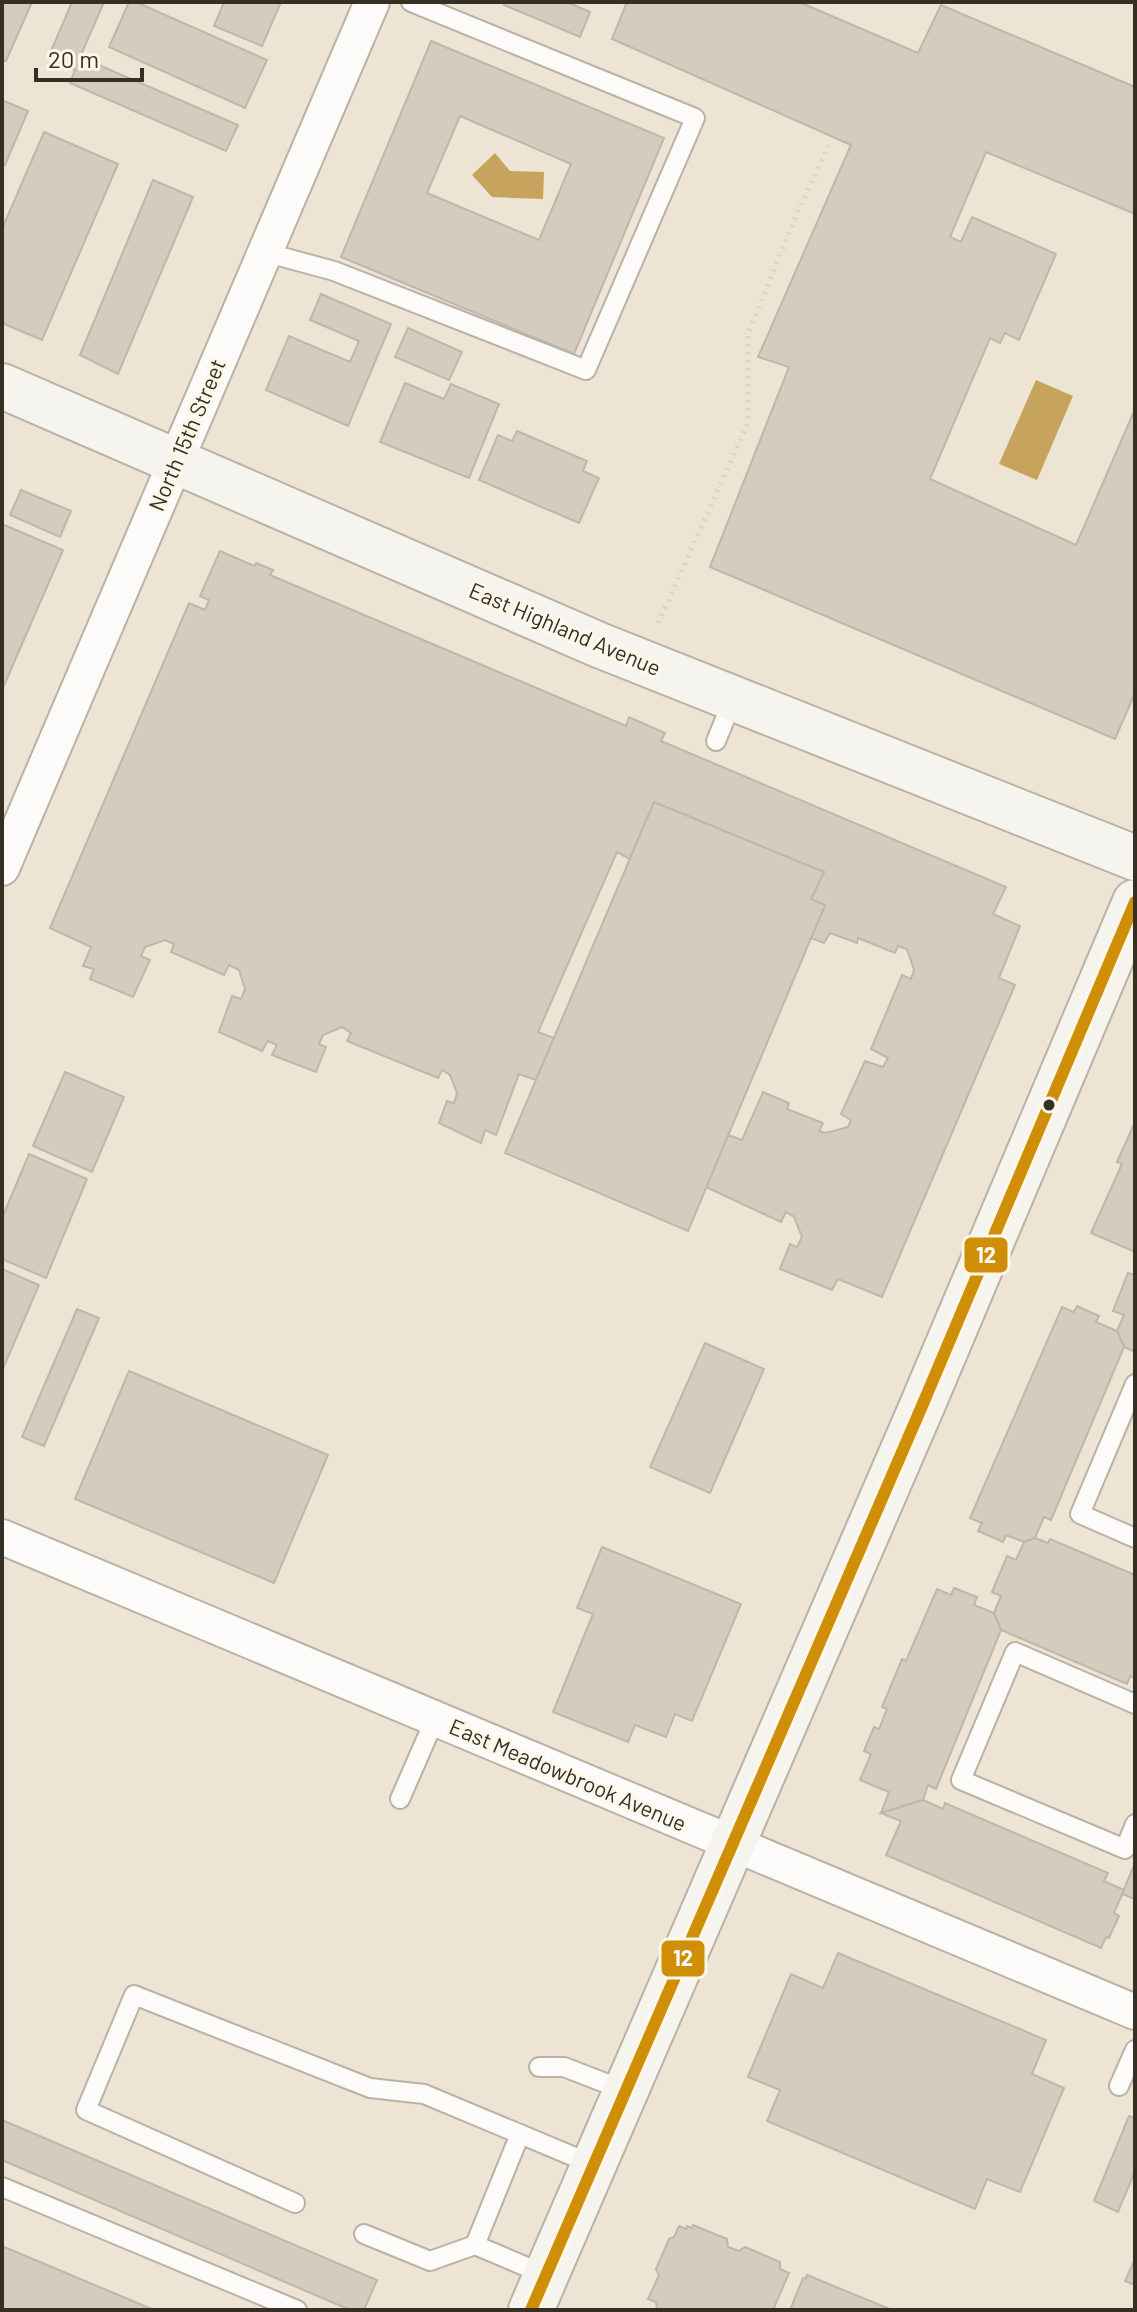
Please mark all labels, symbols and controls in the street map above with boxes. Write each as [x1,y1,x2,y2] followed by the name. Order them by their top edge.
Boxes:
[36,32,142,82] scale bar
[48,44,99,73] text: 20 m
[142,355,230,515] street label: North 15th Street
[466,576,665,680] street label: East Highland Avenue
[1041,1097,1057,1113] unlabelled marker
[963,1236,1009,1274] line badge: 12
[976,1241,996,1267] text: 12
[446,1712,691,1836] street label: East Meadowbrook Avenue
[660,1939,706,1978] line badge: 12
[673,1944,693,1970] text: 12

